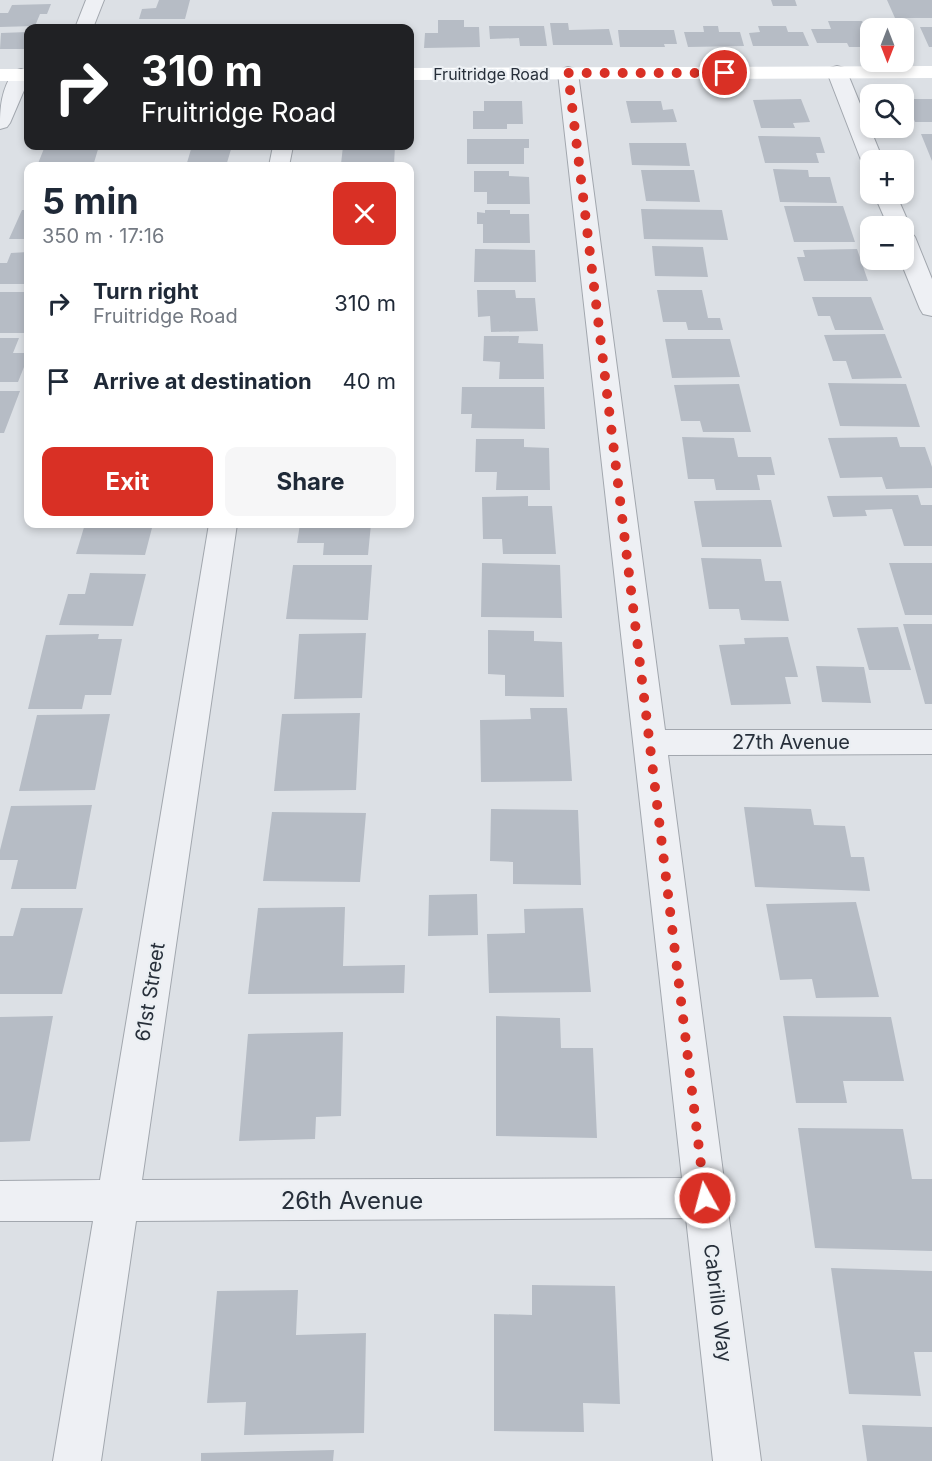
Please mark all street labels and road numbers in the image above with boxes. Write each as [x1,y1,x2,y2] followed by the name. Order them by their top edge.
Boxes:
[433,64,549,84] street label: Fruitridge Road
[732,730,850,754] street label: 27th Avenue
[130,940,170,1043] street label: 61st Street
[281,1186,423,1215] street label: 26th Avenue
[699,1243,737,1363] street label: Cabrillo Way

